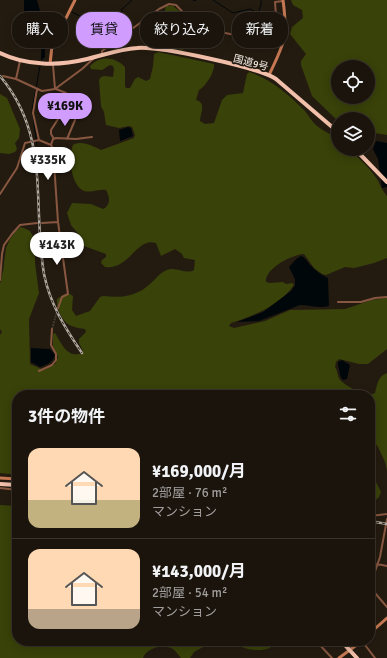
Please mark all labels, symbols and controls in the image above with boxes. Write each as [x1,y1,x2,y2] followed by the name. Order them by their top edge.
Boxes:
[12,12,68,48] chip: 購入
[76,12,132,48] chip: 賃貸
[140,12,224,48] chip: 絞り込み
[232,12,288,48] chip: 新着
[232,53,269,73] street label: 国道9号
[331,60,375,156] map controls
[331,60,375,104] button: locate
[37,93,93,127] pin: ¥169K
[47,98,83,114] text: ¥169K
[331,112,375,156] button: layers
[20,147,76,181] pin: ¥335K
[30,152,66,168] text: ¥335K
[29,232,85,266] pin: ¥143K
[39,237,75,253] text: ¥143K
[337,403,359,425] icon: filters
[28,406,105,427] text: 3件の物件
[152,461,246,482] text: ¥169,000/月
[60,464,108,512] icon: home
[152,485,227,501] text: 2部屋 · 76 m²
[152,504,217,520] text: マンション
[152,561,246,582] text: ¥143,000/月
[60,565,108,613] icon: home
[152,585,227,601] text: 2部屋 · 54 m²
[152,604,217,620] text: マンション

